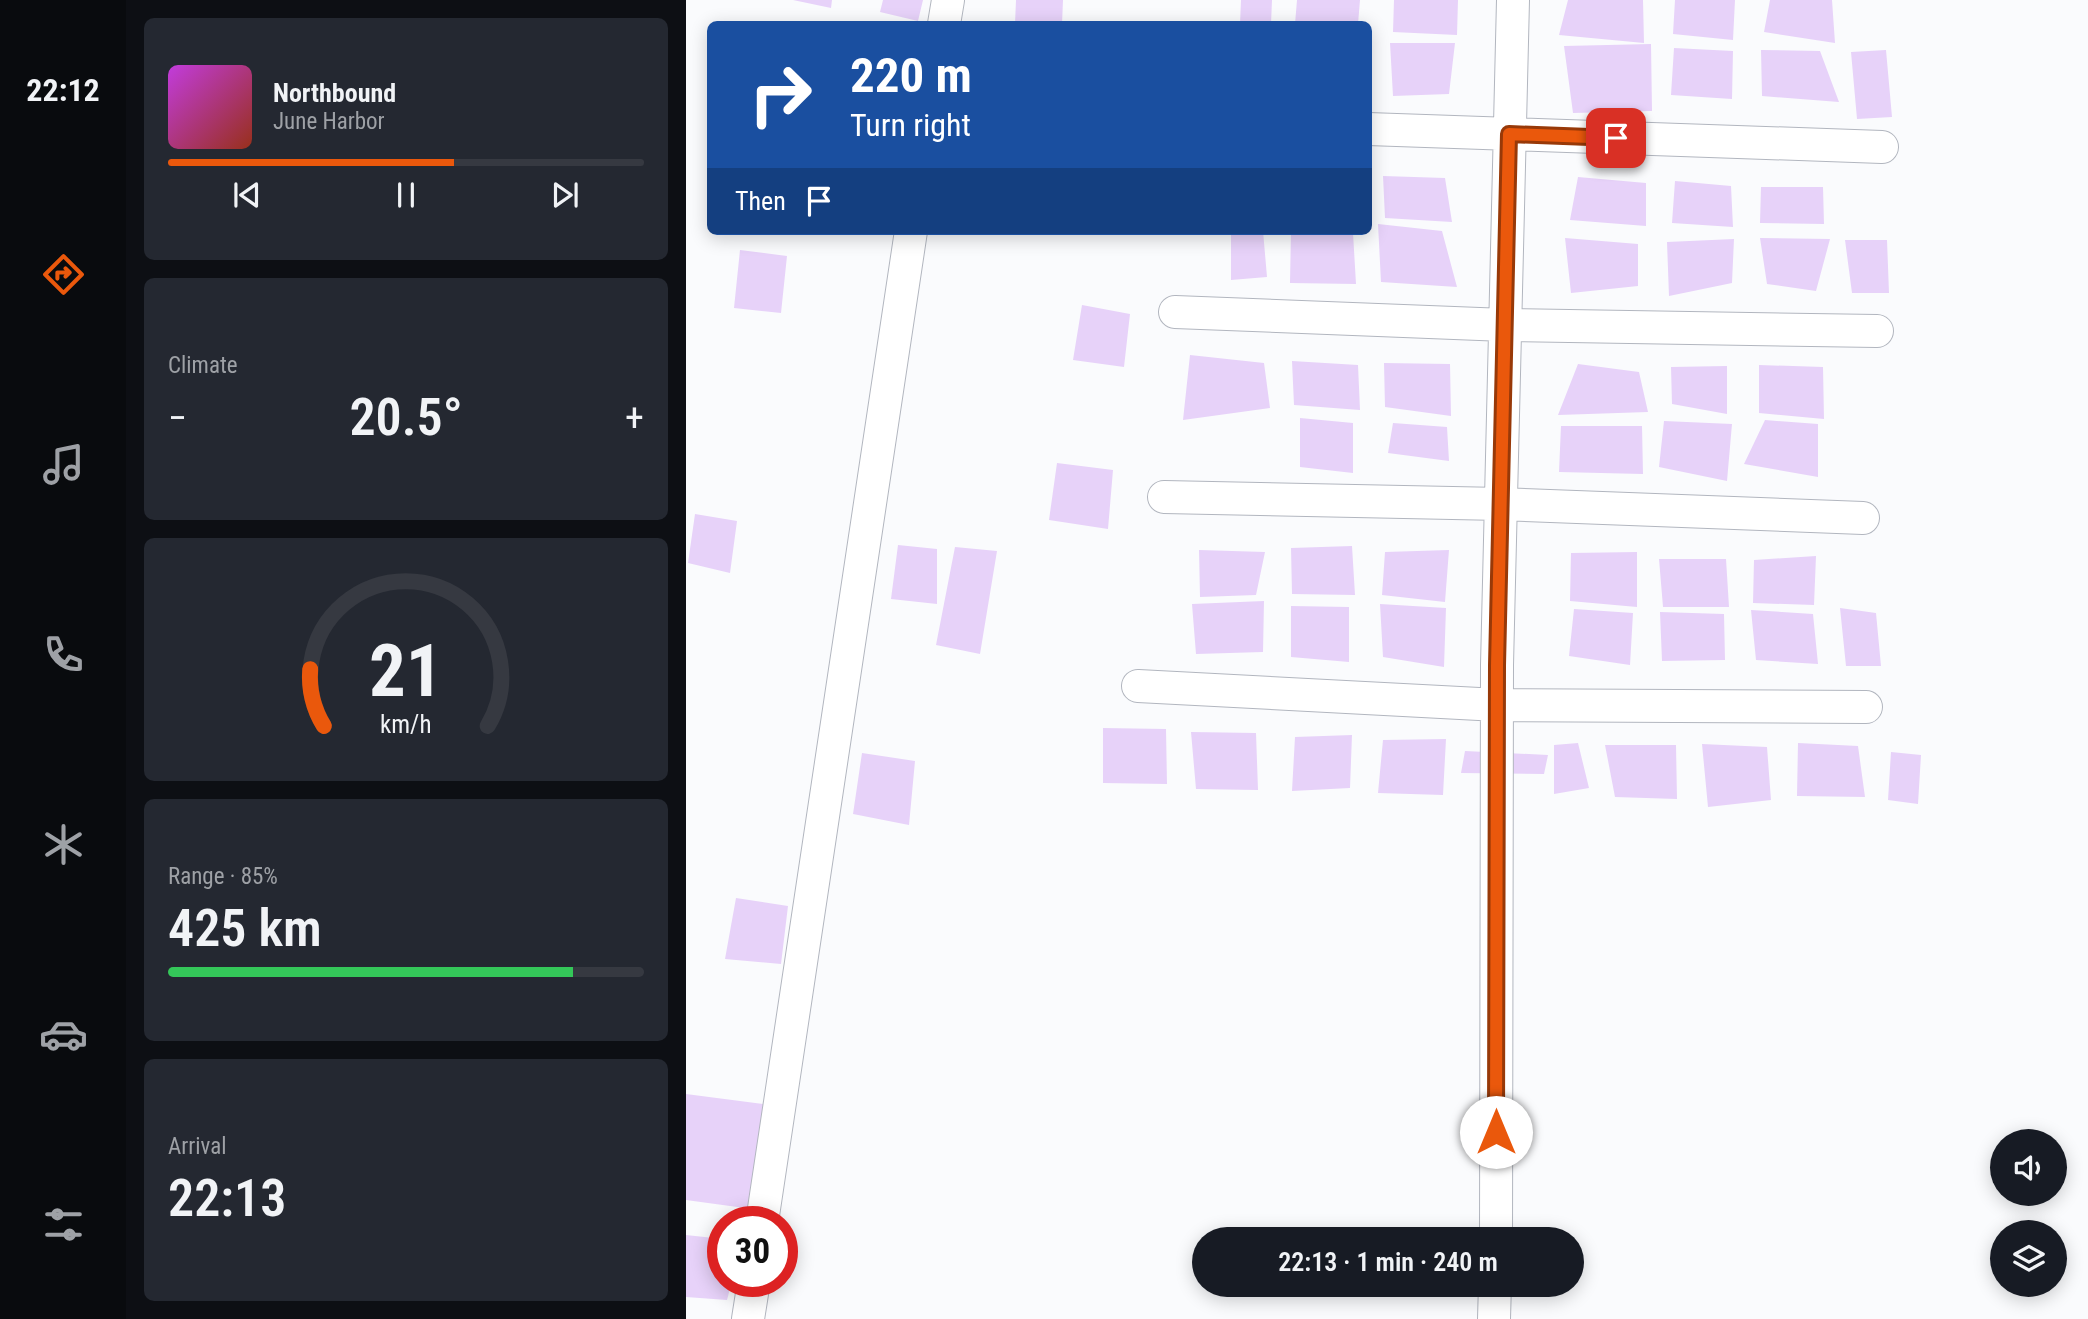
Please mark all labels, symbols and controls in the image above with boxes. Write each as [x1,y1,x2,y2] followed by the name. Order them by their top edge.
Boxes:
[850,47,972,104] text: 220 m
[735,49,826,140] icon: right
[26,71,100,109] text: 22:12
[273,78,396,108] text: Northbound
[850,106,971,144] text: Turn right
[273,108,385,135] text: June Harbor
[1586,108,1646,168] pin
[1597,119,1635,157] icon: arrive
[228,176,266,214] icon: previous
[387,176,425,214] icon: pause
[546,176,584,214] icon: next
[800,182,838,220] icon: arrive
[735,186,786,216] text: Then
[39,250,88,299] icon: directions
[168,352,238,379] text: Climate
[349,387,463,448] text: 20.5°
[168,396,187,440] text: −
[625,396,644,440] text: +
[39,440,88,489] icon: music
[369,628,443,714] text: 21
[39,630,88,679] icon: phone
[380,709,432,738] text: km/h
[39,820,88,869] icon: climate
[168,863,278,890] text: Range · 85%
[168,898,322,959] text: 425 km
[39,1010,88,1059] icon: car
[1459,1095,1533,1169] position arrow
[1990,1129,2067,1297] map controls
[1990,1129,2067,1206] button: sound
[168,1133,227,1160] text: Arrival
[168,1168,286,1229] text: 22:13
[39,1200,88,1249] icon: filters
[707,1206,798,1297] speed limit sign: 30
[1990,1220,2067,1297] button: layers
[1278,1247,1498,1277] text: 22:13 · 1 min · 240 m

